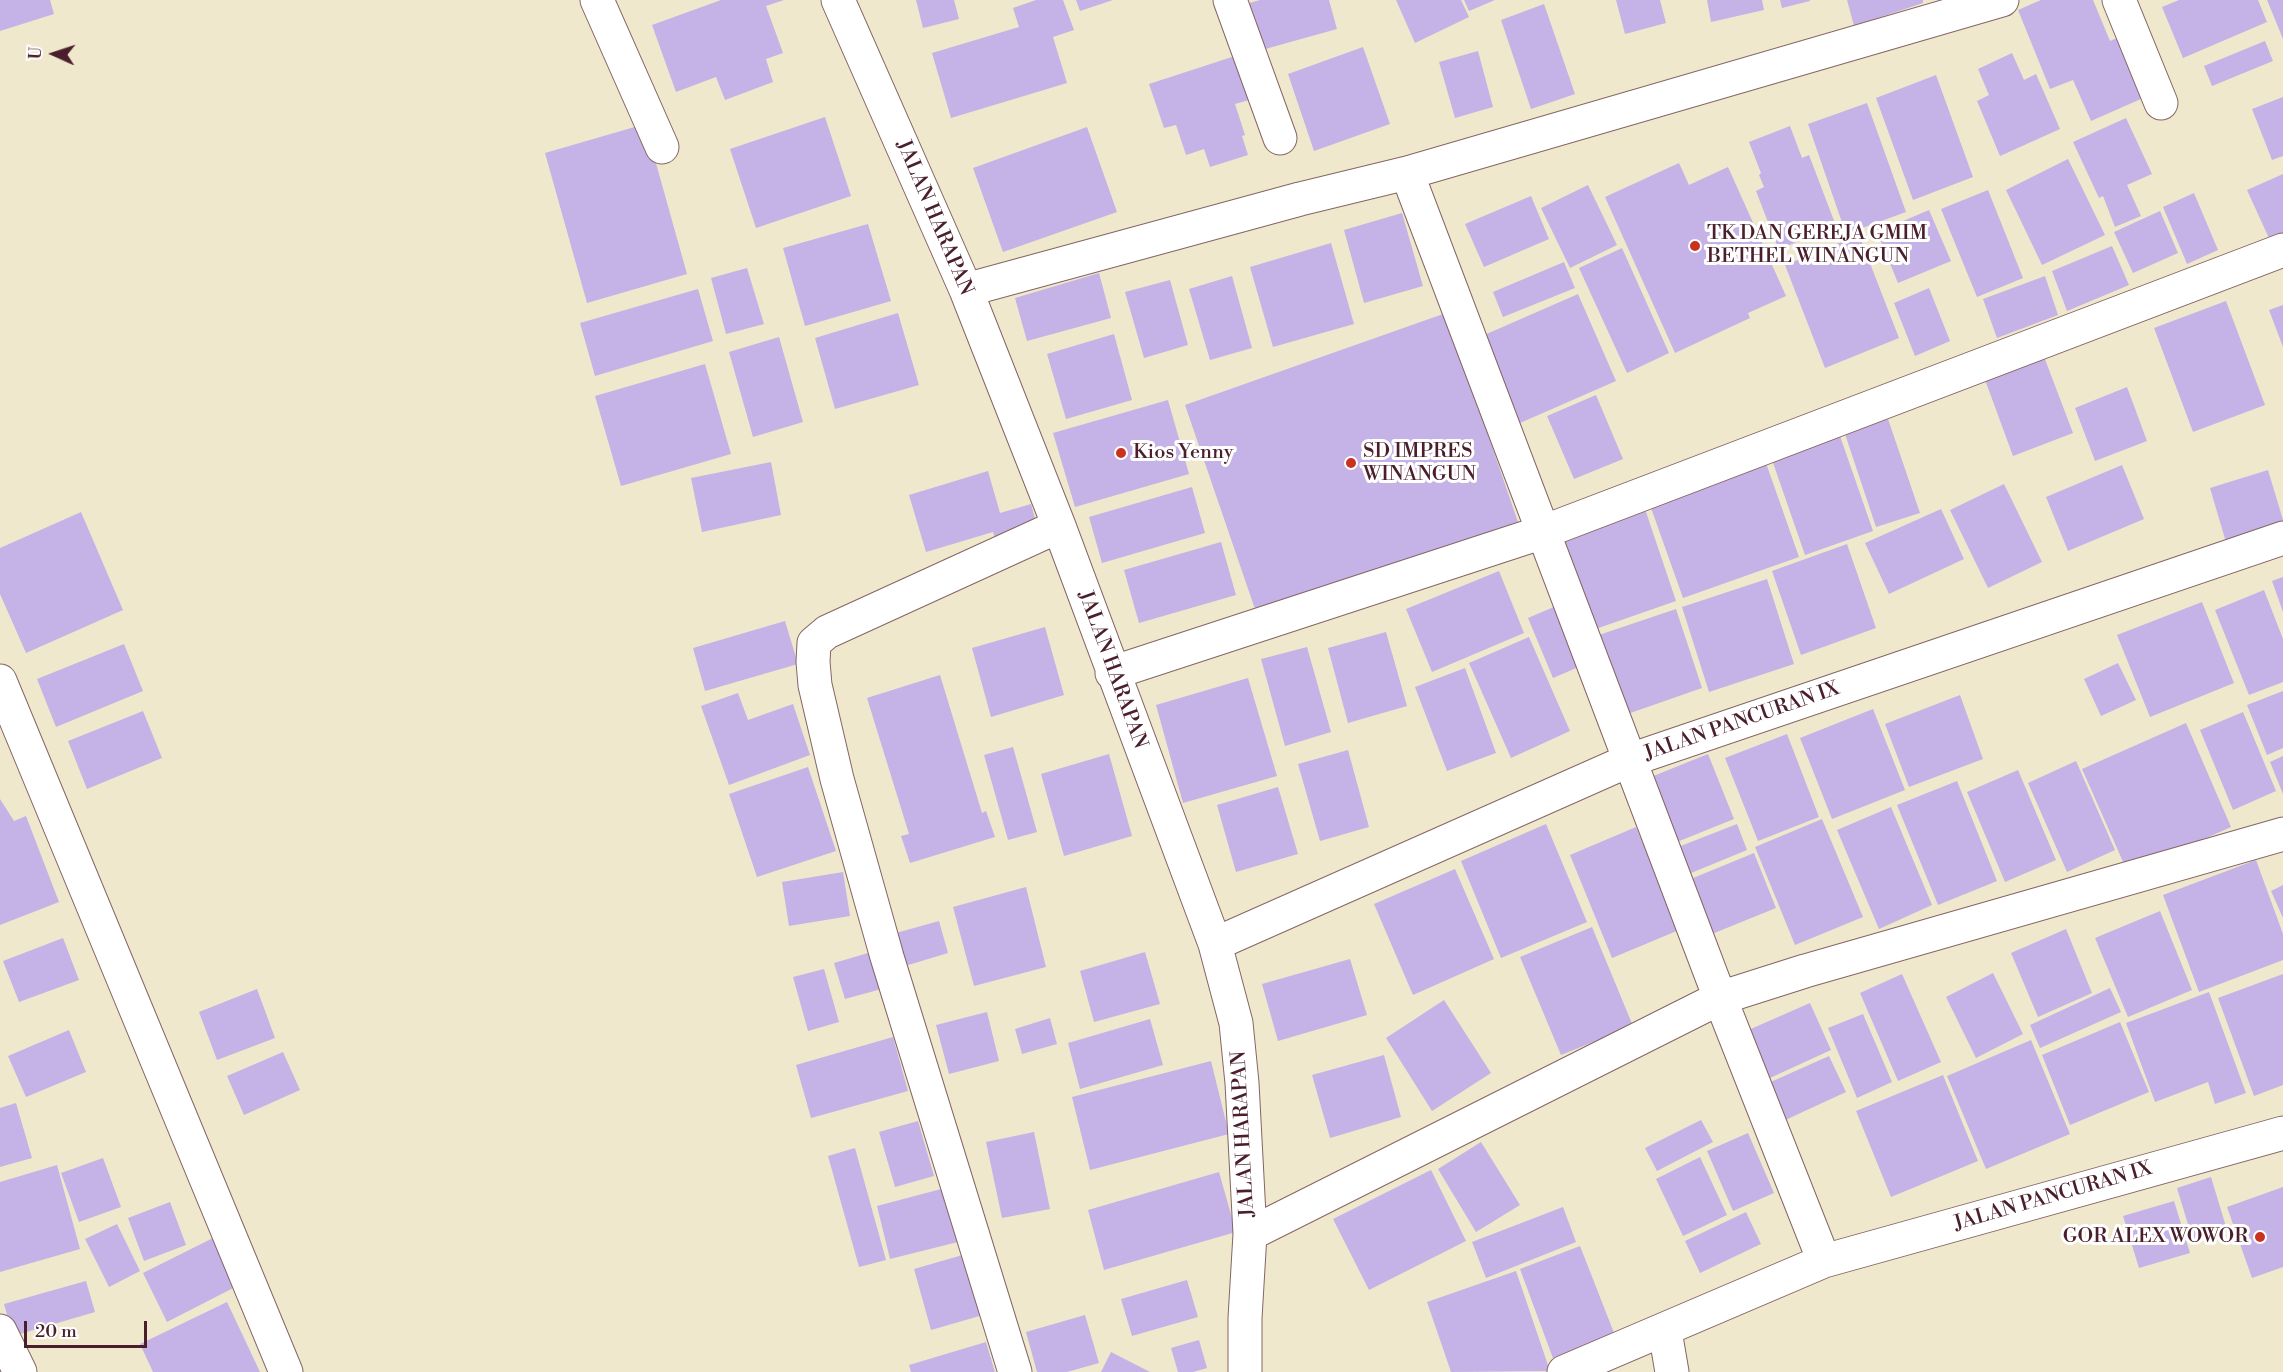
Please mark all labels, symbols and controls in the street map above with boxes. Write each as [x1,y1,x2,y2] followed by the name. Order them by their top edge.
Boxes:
[24,24,84,84] north arrow
[26,46,46,60] text: U
[890,137,978,299] street label: JALAN HARAPAN
[1707,222,1927,269] place label: TK DAN GEREJA GMIM BETHEL WINANGUN
[1688,239,1702,253] marker: TK DAN GEREJA GMIM BETHEL WINANGUN
[1363,440,1476,487] place label: SD IMPRES WINANGUN
[1133,441,1233,465] place label: Kios Yenny
[1114,446,1128,460] marker: Kios Yenny
[1344,456,1358,470] marker: SD IMPRES WINANGUN
[1072,588,1152,752] street label: JALAN HARAPAN
[1641,677,1843,767] street label: JALAN PANCURAN IX
[1228,1050,1260,1218] street label: JALAN HARAPAN
[1951,1157,2155,1237] street label: JALAN PANCURAN IX
[2063,1225,2248,1249] place label: GOR ALEX WOWOR
[2253,1230,2267,1244] marker: GOR ALEX WOWOR
[27,1309,150,1347] scale bar
[35,1320,77,1343] text: 20 m

